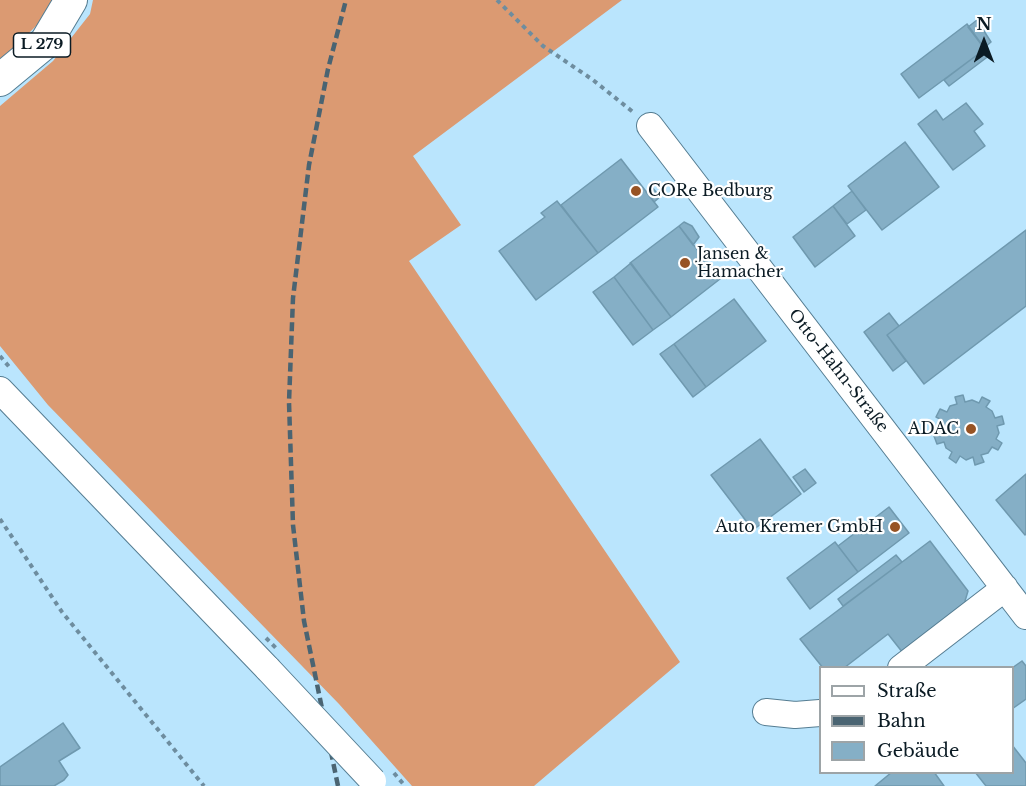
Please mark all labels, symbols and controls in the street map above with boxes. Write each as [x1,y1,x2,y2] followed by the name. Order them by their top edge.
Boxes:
[954,12,1014,72] north arrow
[976,14,992,34] text: N
[14,33,70,57] road number: L 279
[648,181,773,201] place label: CORe Bedburg
[629,184,643,198] marker: CORe Bedburg
[697,244,783,282] place label: Jansen & Hamacher
[678,256,692,270] marker: Jansen & Hamacher
[784,306,892,436] street label: Otto-Hahn-Straße
[908,419,959,439] place label: ADAC
[964,422,978,436] marker: ADAC
[715,517,883,537] place label: Auto Kremer GmbH
[888,520,902,534] marker: Auto Kremer GmbH
[819,666,1014,774] legend
[877,680,937,702] text: Straße
[877,710,926,732] text: Bahn
[877,740,959,762] text: Gebäude

